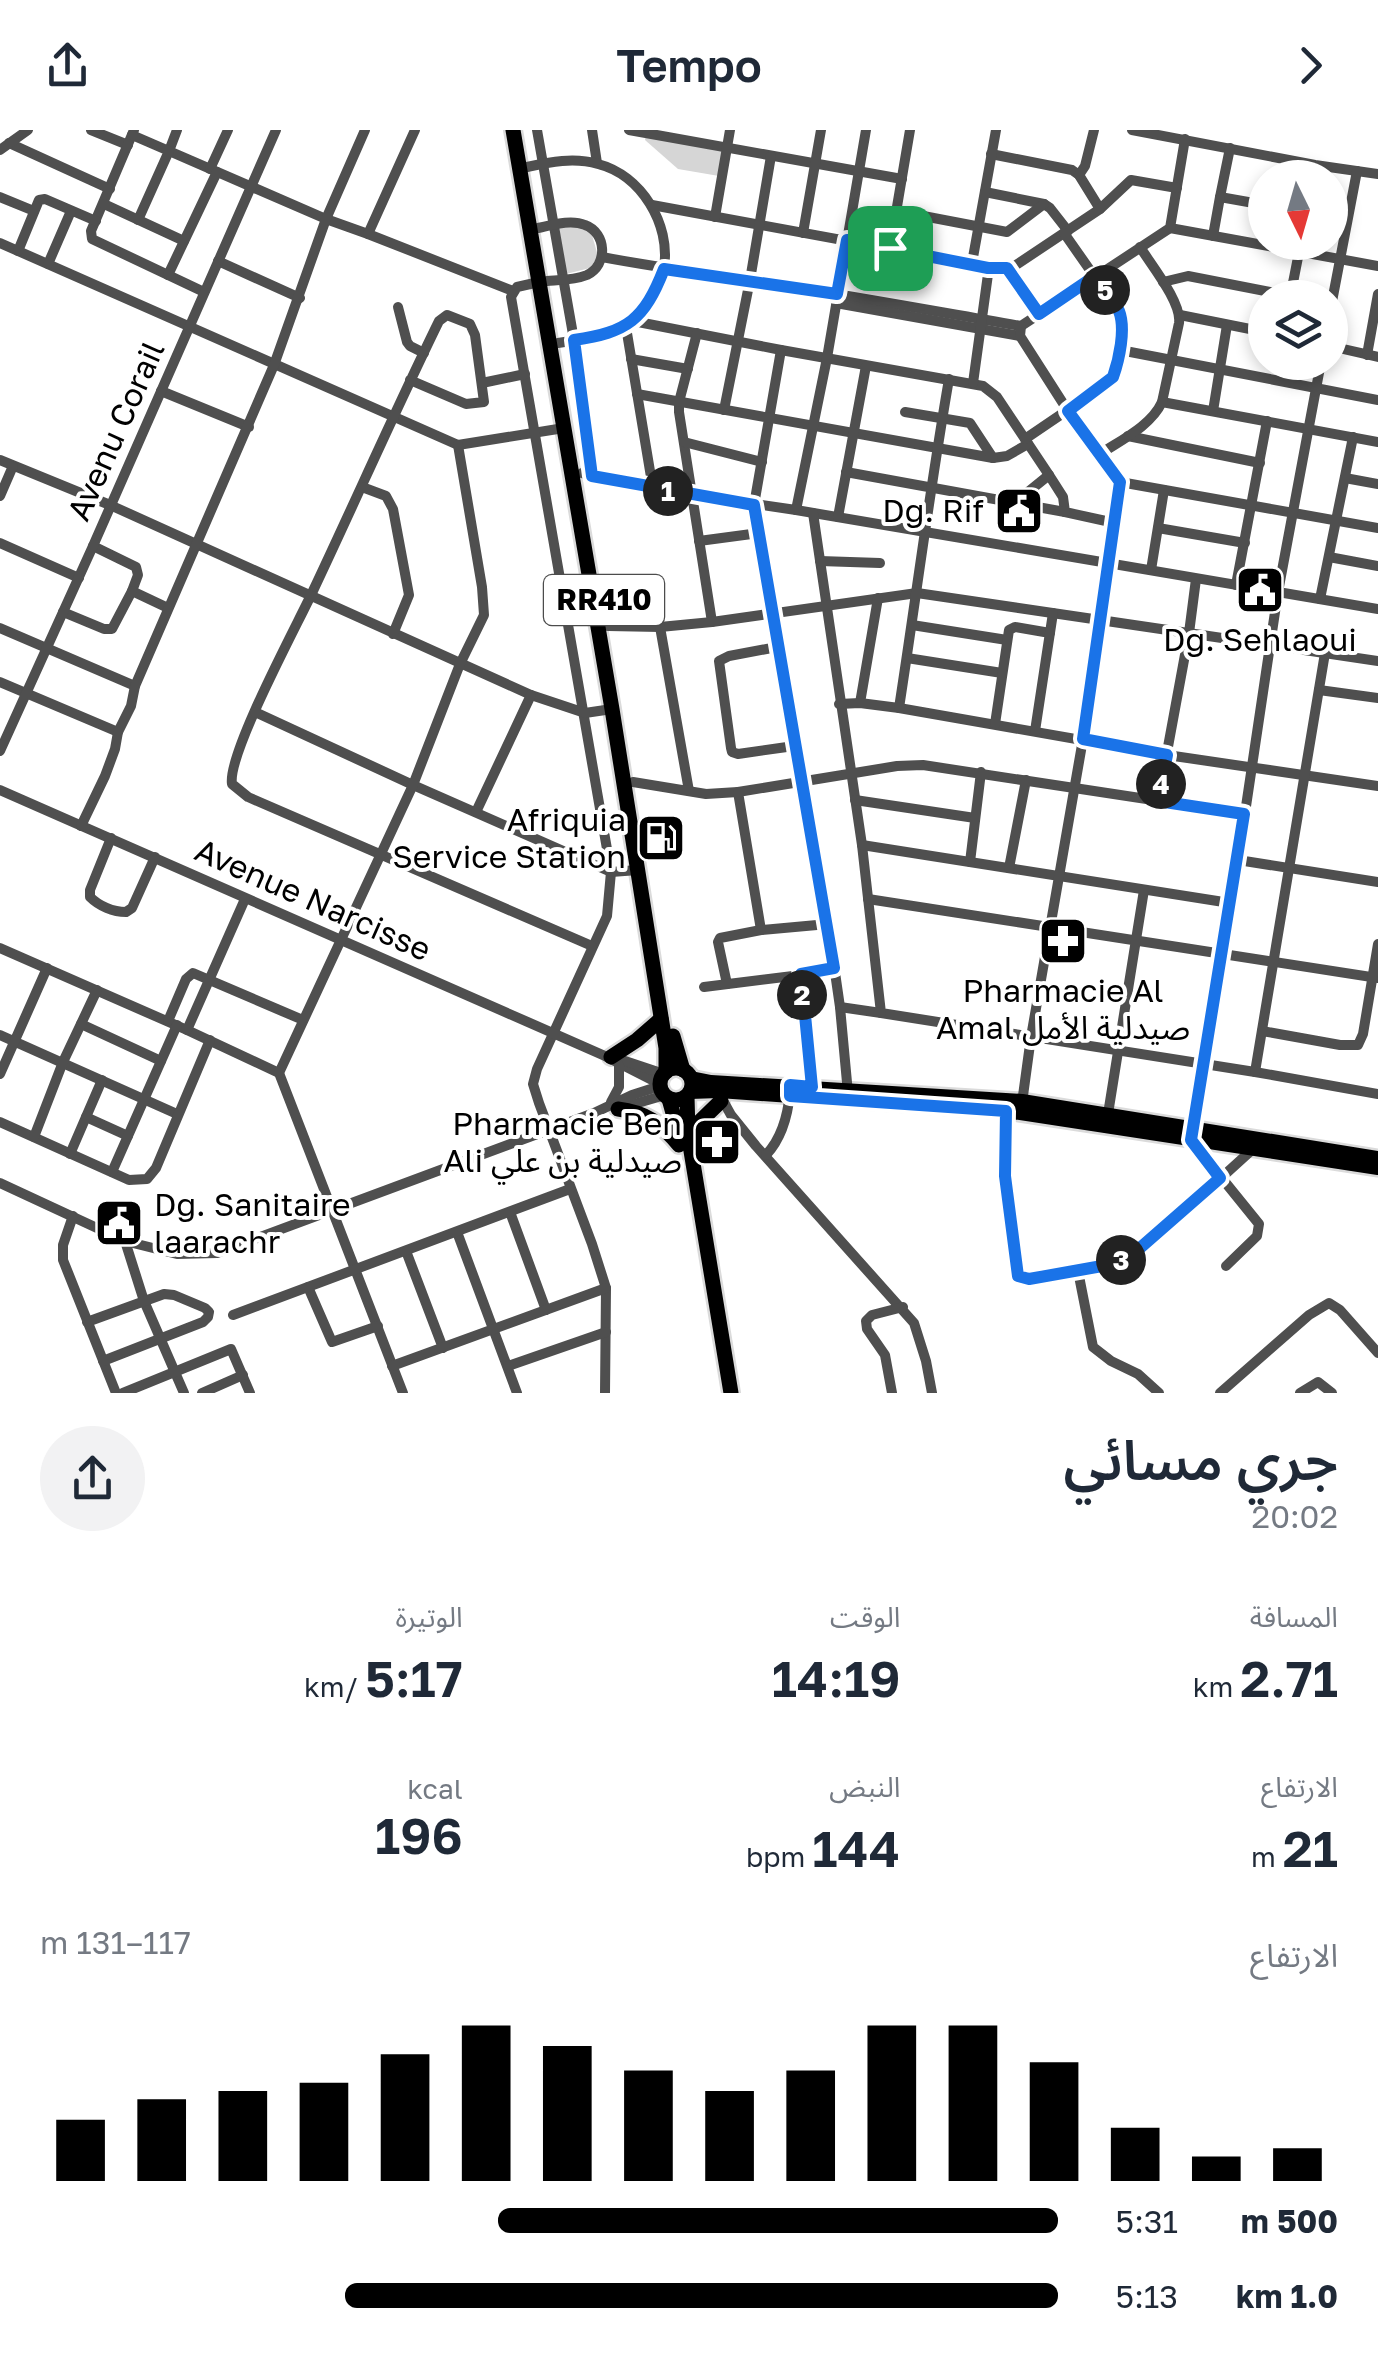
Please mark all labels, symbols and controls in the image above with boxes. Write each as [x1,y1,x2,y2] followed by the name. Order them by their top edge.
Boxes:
[40,38,95,93] icon: share
[616,38,762,92] text: Tempo
[1283,38,1338,93] icon: forward
[1248,160,1348,260] north arrow
[1248,160,1348,380] map controls
[848,206,933,291] pin
[863,221,918,276] icon: arrive
[1080,265,1130,315] pin: 5
[1096,273,1114,306] text: 5
[1248,280,1348,380] button: layers
[59,335,172,526] street label: Avenu Corail
[643,466,693,516] pin: 1
[661,474,675,507] text: 1
[993,485,1045,537] public building icon: Dg. Rif
[882,491,984,529] place label: Dg. Rif
[1234,564,1286,616] public building icon: Dg. Sehlaoui
[544,575,664,625] road number: RR410
[1163,620,1357,658] place label: Dg. Sehlaoui
[1136,759,1186,809] pin: 4
[1152,767,1170,800] text: 4
[392,800,626,875] place label: Afriquia Service Station
[635,812,687,864] fuel station icon: Afriquia Service Station
[190,830,437,968] street label: Avenue Narcisse
[1037,915,1089,967] pharmacy icon: Pharmacie Al Amal صيدلية الأمل
[777,970,827,1020] pin: 2
[936,971,1190,1046] place label: Pharmacie Al Amal صيدلية الأمل
[793,978,811,1011] text: 2
[443,1104,682,1185] place label: Pharmacie Ben Ali صيدلية بن علي
[691,1116,743,1168] pharmacy icon: Pharmacie Ben Ali صيدلية بن علي
[154,1185,351,1260] place label: Dg. Sanitaire laarachr
[93,1197,145,1249] public building icon: Dg. Sanitaire laarachr
[1096,1235,1146,1285] pin: 3
[1112,1243,1130,1276] text: 3
[40,1426,145,1531] button: share
[1063,1426,1338,1492] text: جري مسائي
[1252,1497,1338,1535] text: 20:02
[395,1600,463,1633] text: الوتيرة
[830,1600,900,1633] text: الوقت
[1250,1600,1338,1633] text: المسافة
[365,1648,463,1708] text: 5:17
[772,1648,900,1708] text: 14:19
[1240,1648,1338,1708] text: 2.71
[304,1670,365,1703] text: /km
[1193,1670,1240,1703] text: km
[829,1770,900,1803] text: النبض
[1261,1770,1338,1803] text: الارتفاع
[407,1772,463,1805] text: kcal
[375,1805,463,1865] text: 196
[812,1818,900,1878] text: 144
[1283,1818,1338,1878] text: 21
[746,1840,812,1873] text: bpm
[1251,1840,1283,1873] text: m
[40,1923,191,1961] text: 117–131 m
[1250,1936,1338,1974] text: الارتفاع
[1116,2202,1178,2240] text: 5:31
[1241,2202,1338,2240] text: 500 m
[1116,2277,1178,2315] text: 5:13
[1236,2277,1338,2315] text: 1.0 km

